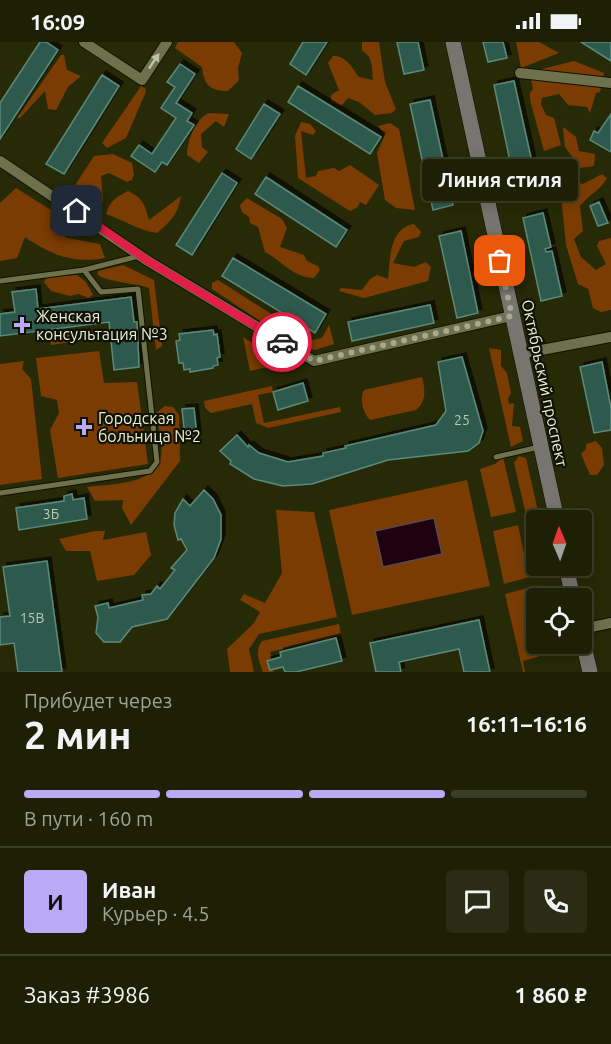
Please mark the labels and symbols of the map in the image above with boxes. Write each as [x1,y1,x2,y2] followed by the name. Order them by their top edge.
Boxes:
[149,53,160,69] one-way arrow
[422,159,578,201] callout: Линия стиля
[51,185,102,236] pin
[474,235,525,286] pin
[518,298,572,468] street label: Октябрьский проспект
[36,307,168,343] place label: Женская консультация №3
[252,312,312,372] courier
[13,316,31,334] marker: Женская консультация №3
[98,409,201,445] place label: Городская больница №2
[454,412,470,428] house number: 25
[75,418,93,436] marker: Городская больница №2
[43,506,59,522] house number: 3Б
[526,510,592,576] north arrow
[20,610,44,626] house number: 15В

